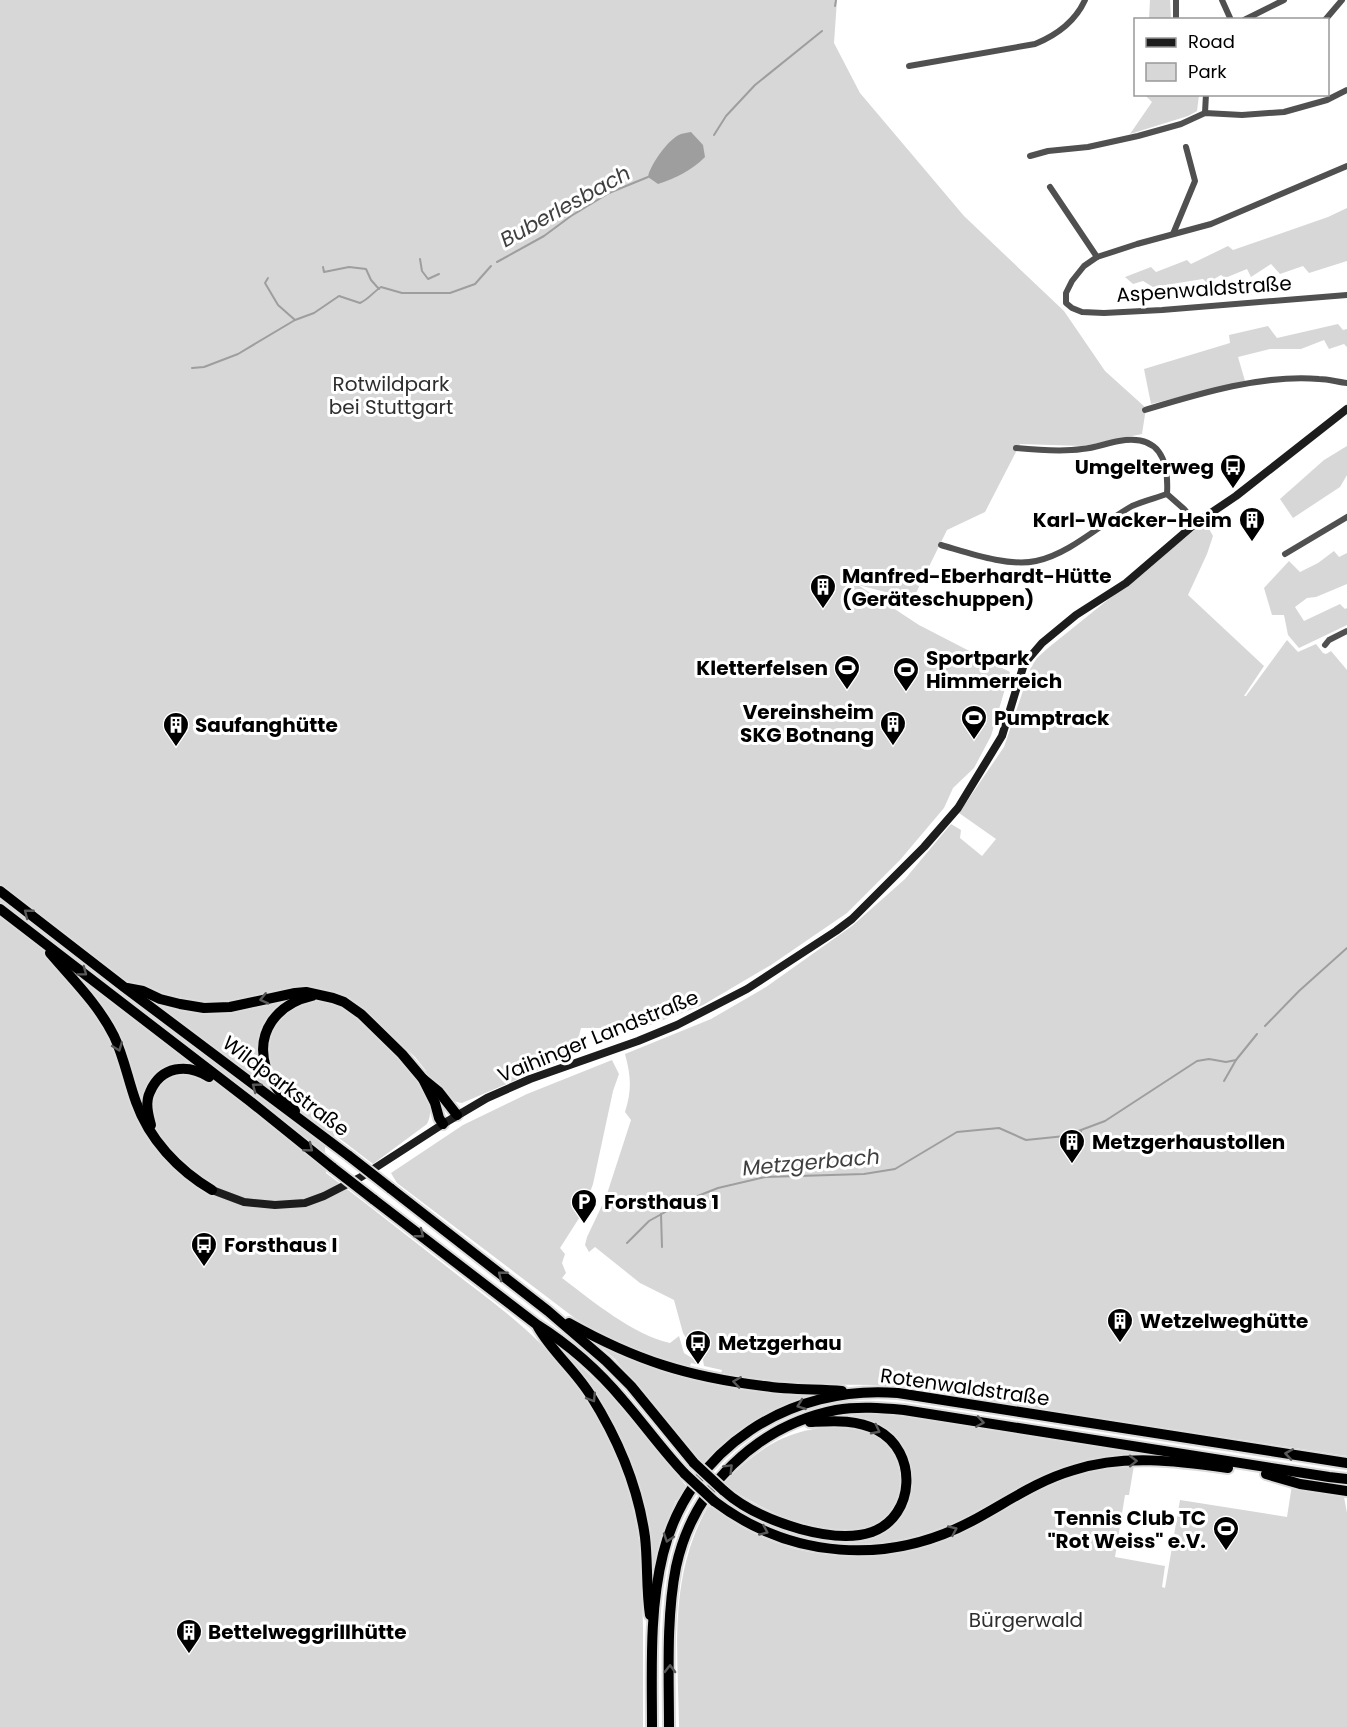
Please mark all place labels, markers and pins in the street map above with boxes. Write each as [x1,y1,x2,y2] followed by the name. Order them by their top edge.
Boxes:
[1218,452,1248,490] bus stop icon: Umgelterweg
[1075,453,1214,481] place label: Umgelterweg
[1237,505,1267,543] building icon: Karl-Wacker-Heim
[1033,506,1232,534] place label: Karl-Wacker-Heim
[842,562,1112,613] place label: Manfred-Eberhardt-Hütte (Geräteschuppen)
[808,572,838,610] building icon: Manfred-Eberhardt-Hütte (Geräteschuppen)
[926,644,1062,695] place label: Sportpark Himmerreich
[832,653,862,691] sports icon: Kletterfelsen
[696,654,828,682] place label: Kletterfelsen
[891,655,921,693] sports icon: Sportpark Himmerreich
[740,698,874,749] place label: Vereinsheim SKG Botnang
[959,703,989,741] sports icon: Pumptrack
[994,704,1110,732] place label: Pumptrack
[878,709,908,747] building icon: Vereinsheim SKG Botnang
[161,710,191,748] building icon: Saufanghütte
[195,711,338,739] place label: Saufanghütte
[1057,1127,1087,1165] building icon: Metzgerhaustollen
[1092,1128,1285,1156] place label: Metzgerhaustollen
[569,1187,599,1225] parking icon: Forsthaus 1
[604,1188,719,1216] place label: Forsthaus 1
[189,1230,219,1268] bus stop icon: Forsthaus I
[224,1231,337,1259] place label: Forsthaus I
[1105,1306,1135,1344] building icon: Wetzelweghütte
[1140,1307,1308,1335] place label: Wetzelweghütte
[683,1328,713,1366] bus stop icon: Metzgerhau
[718,1329,842,1357] place label: Metzgerhau
[1047,1504,1206,1555] place label: Tennis Club TC "Rot Weiss" e.V.
[1211,1514,1241,1552] sports icon: Tennis Club TC "Rot Weiss" e.V.
[174,1617,204,1655] building icon: Bettelweggrillhütte
[208,1618,407,1646] place label: Bettelweggrillhütte

